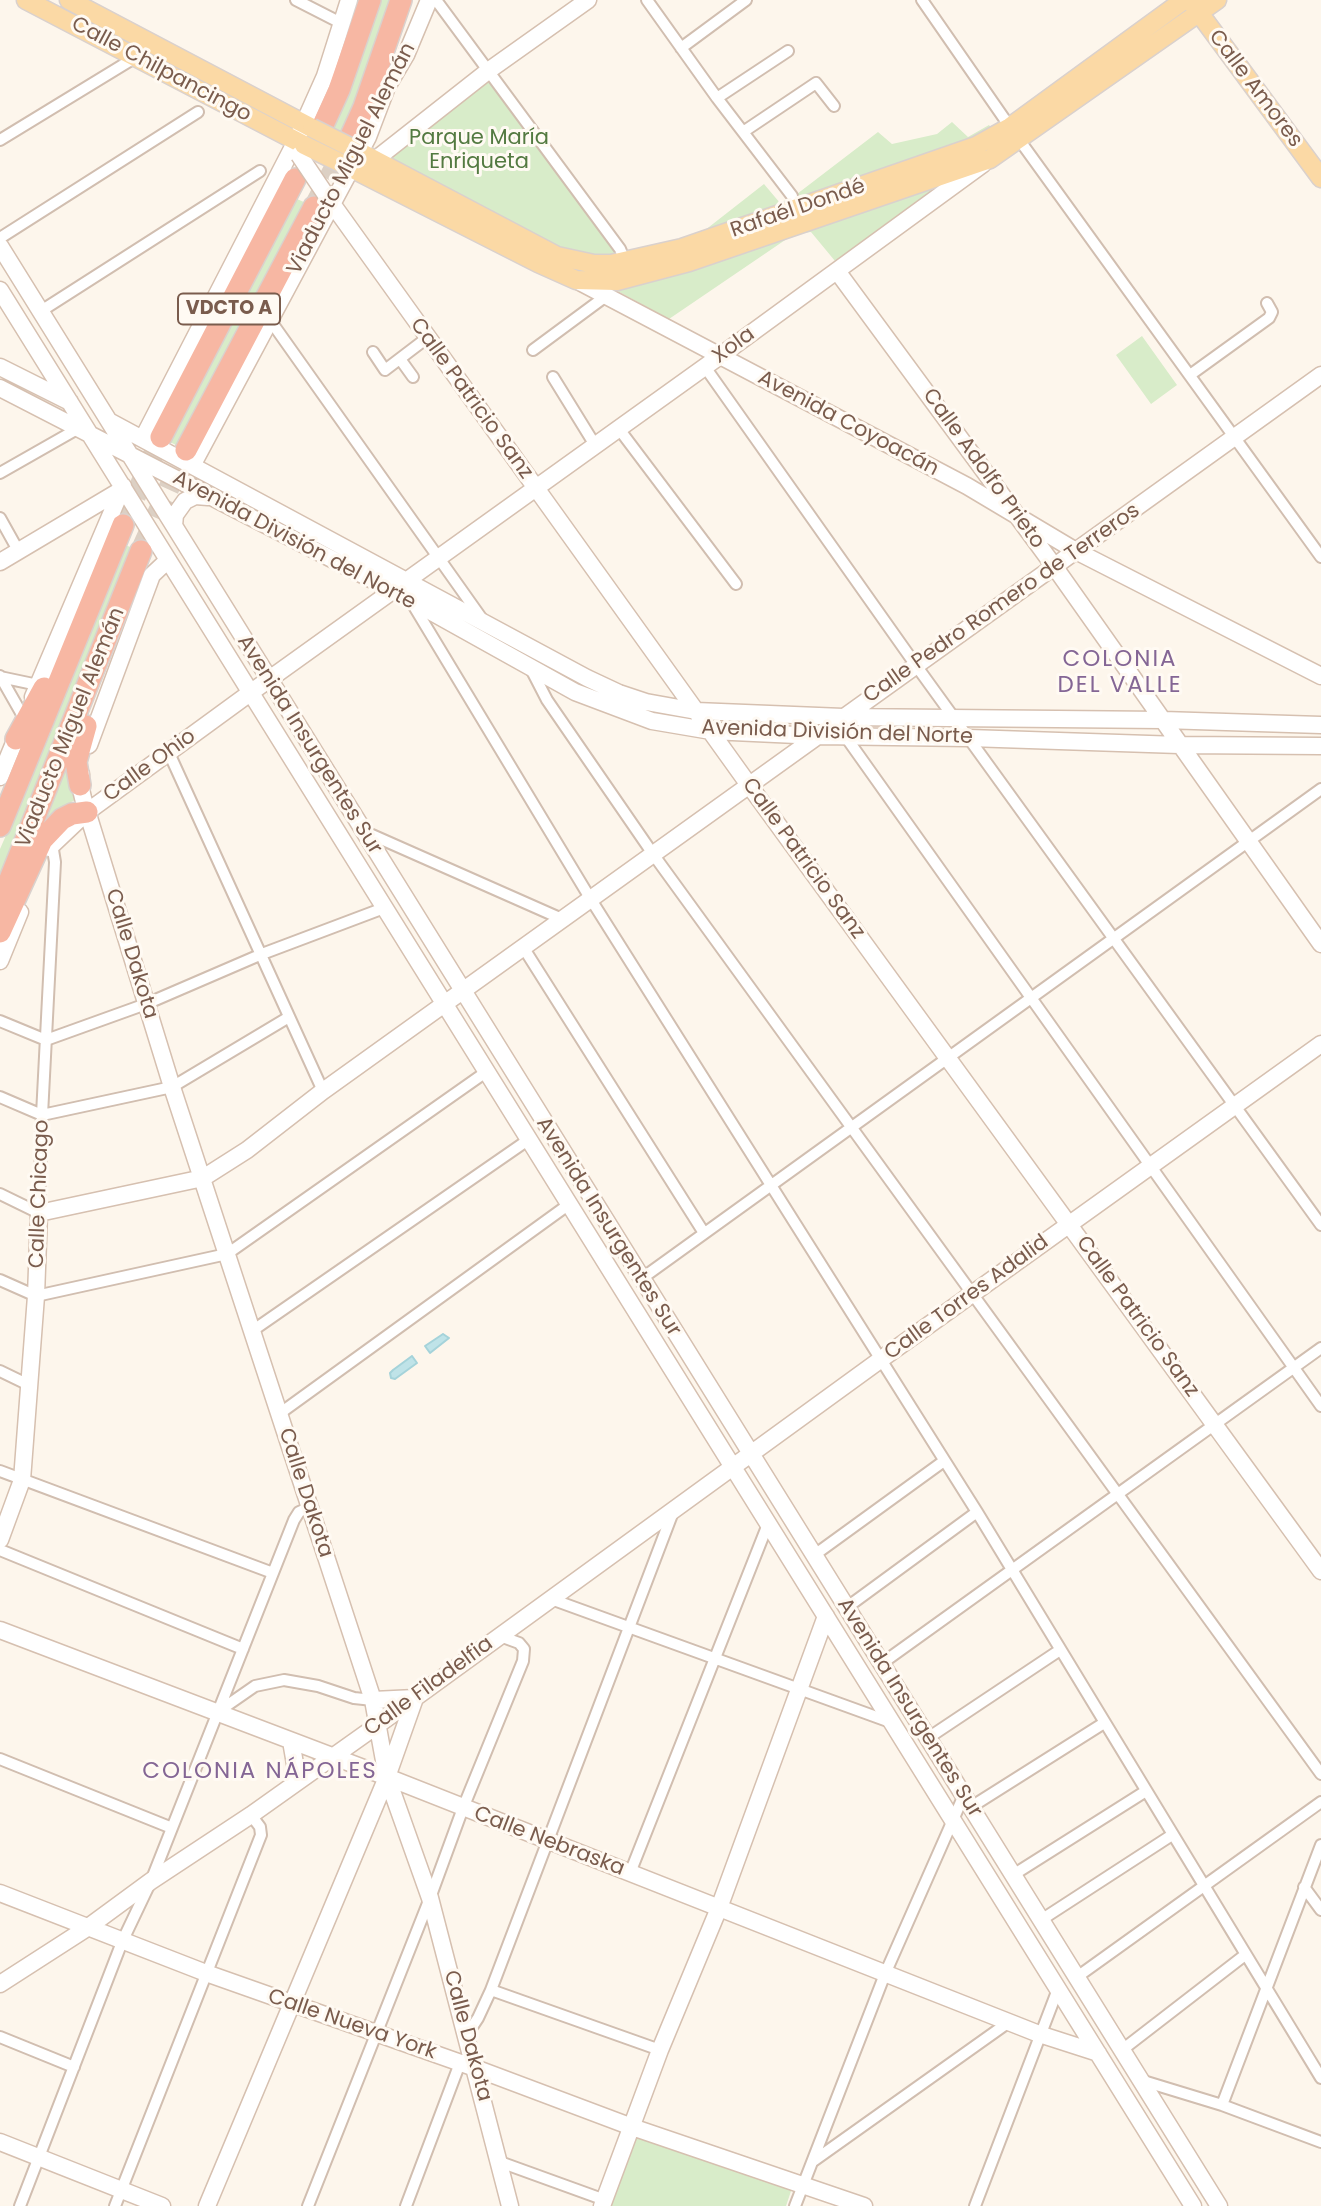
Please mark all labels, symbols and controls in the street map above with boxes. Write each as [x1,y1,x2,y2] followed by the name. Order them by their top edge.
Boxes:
[67,12,255,128] street label: Calle Chilpancingo
[1203,25,1307,153] street label: Calle Amores
[282,39,422,279] street label: Viaducto Miguel Alemán
[409,126,549,176] park label: Parque María Enriqueta
[727,174,869,244] street label: Rafaél Dondé
[178,294,280,324] road number: VDCTO A
[404,314,538,484] street label: Calle Patricio Sanz
[708,322,760,370] street label: Xola
[753,366,943,482] street label: Avenida Coyoacán
[917,384,1049,554] street label: Calle Adolfo Prieto
[168,466,420,616] street label: Avenida División del Norte
[859,499,1145,709] street label: Calle Pedro Romero de Terreros
[11,604,131,852] street label: Viaducto Miguel Alemán
[231,631,387,859] street label: Avenida Insurgentes Sur
[1059,646,1181,700] district label: COLONIA DEL VALLE
[701,716,973,750] street label: Avenida División del Norte
[99,724,201,808] street label: Calle Ohio
[736,774,870,944] street label: Calle Patricio Sanz
[99,886,163,1022] street label: Calle Dakota
[530,1113,686,1341] street label: Avenida Insurgentes Sur
[25,1119,55,1269] street label: Calle Chicago
[880,1230,1054,1366] street label: Calle Torres Adalid
[1070,1232,1204,1402] street label: Calle Patricio Sanz
[272,1425,338,1561] street label: Calle Dakota
[831,1594,987,1822] street label: Avenida Insurgentes Sur
[360,1632,498,1742] street label: Calle Filadelfia
[144,1758,376,1786] district label: COLONIA NÁPOLES
[470,1802,628,1882] street label: Calle Nebraska
[437,1968,497,2104] street label: Calle Dakota
[264,1984,440,2066] street label: Calle Nueva York

